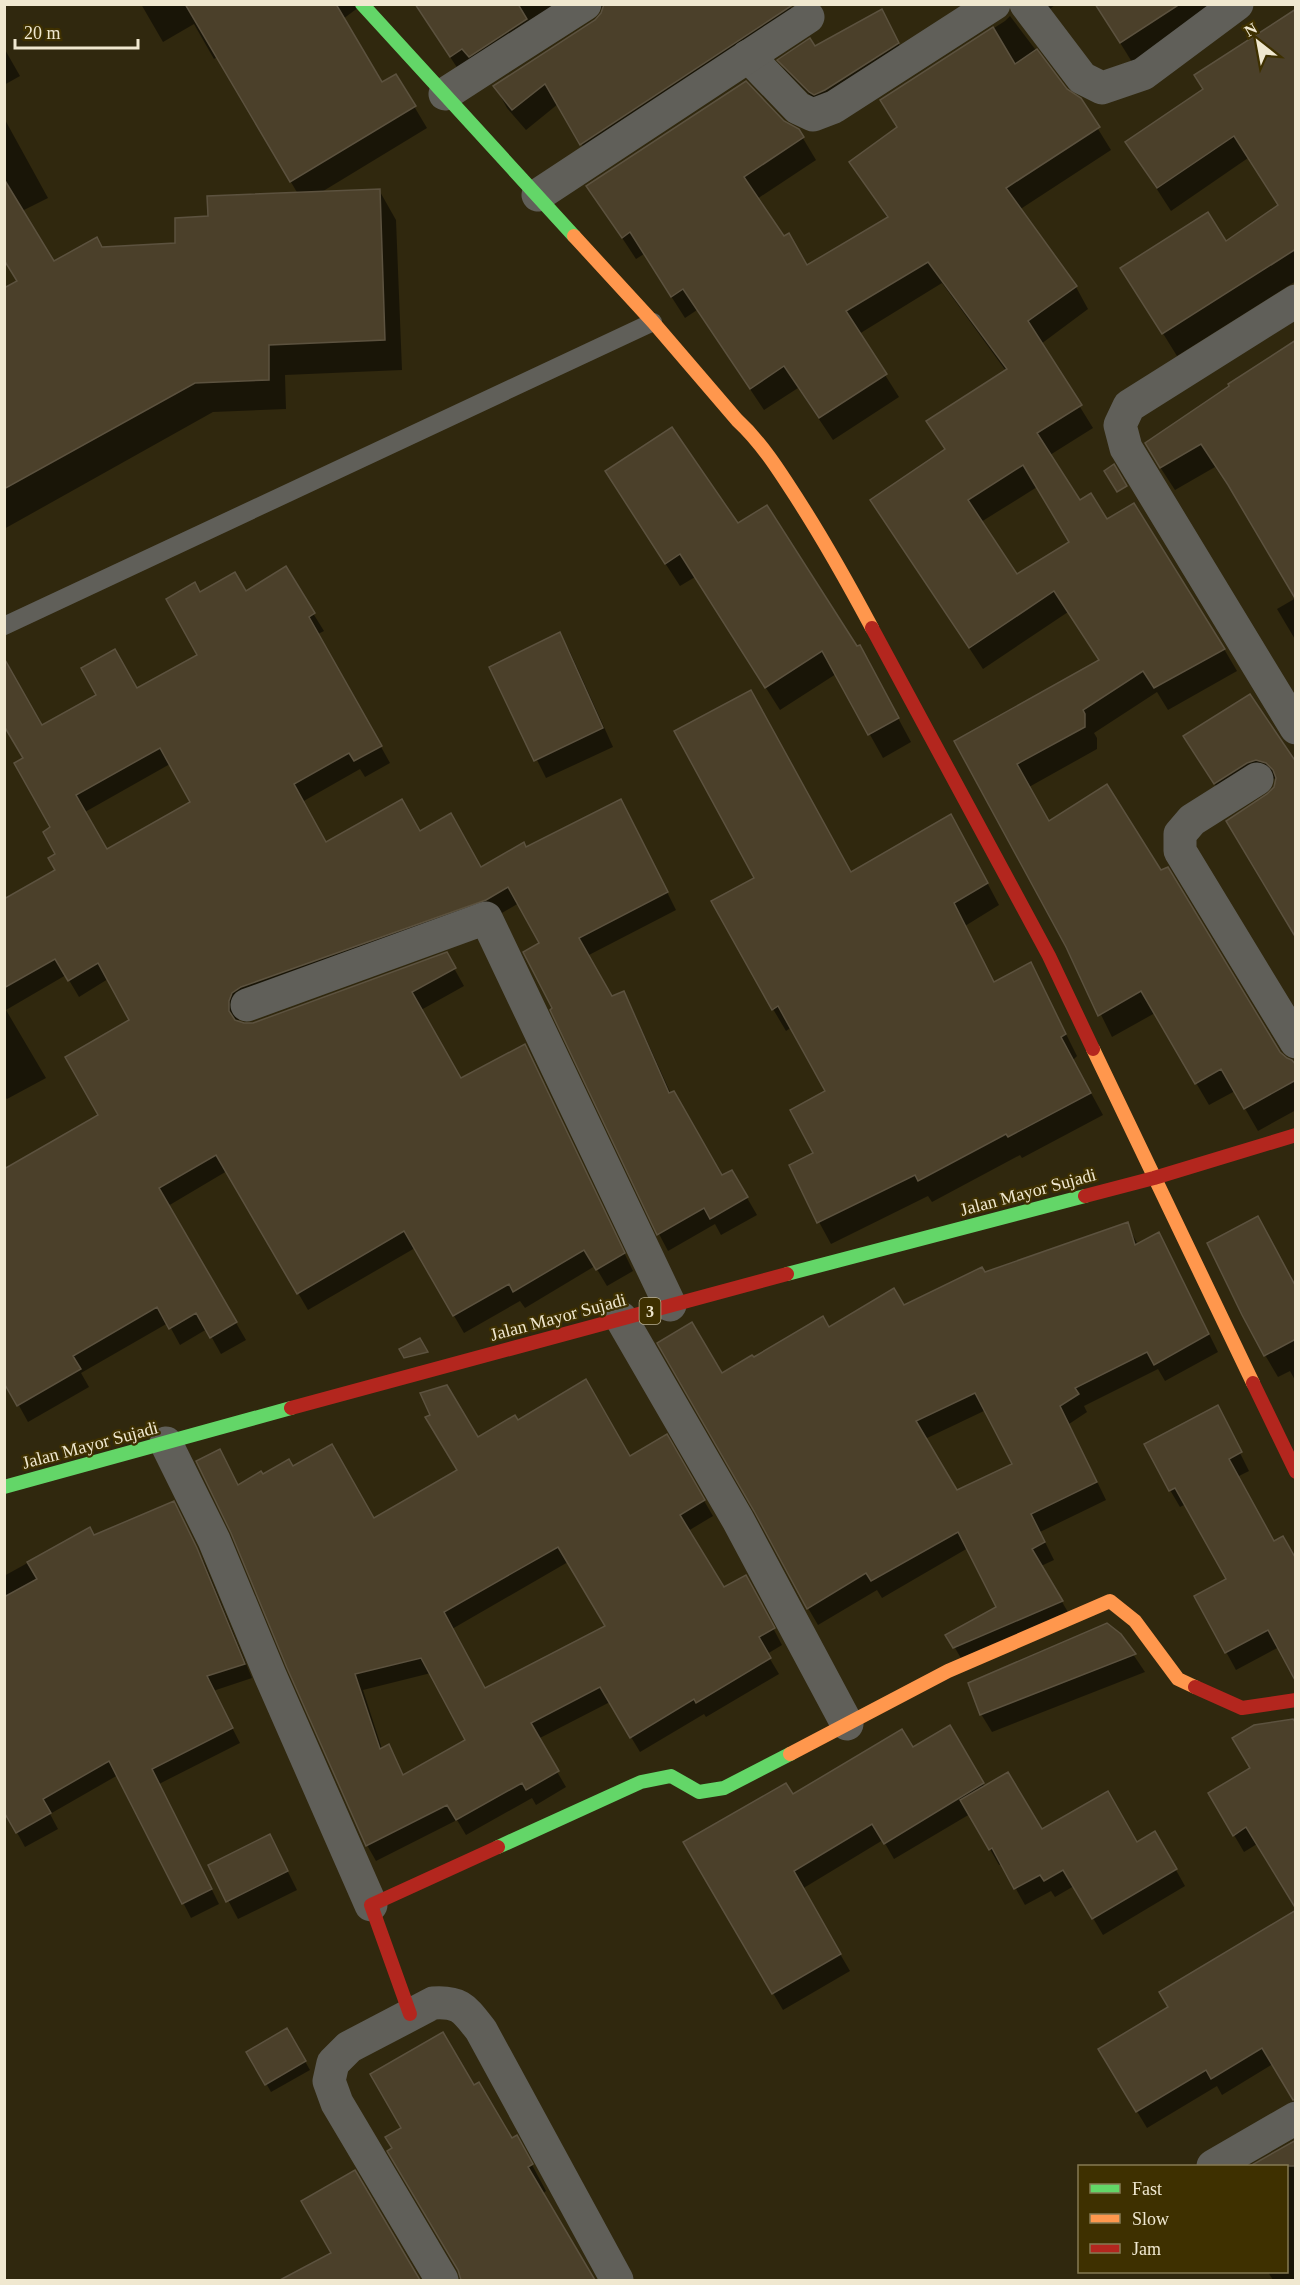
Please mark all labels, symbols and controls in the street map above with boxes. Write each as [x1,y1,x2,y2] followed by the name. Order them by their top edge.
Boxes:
[15,12,138,50] scale bar
[1228,12,1288,72] north arrow
[1241,19,1260,40] text: N
[24,23,61,43] text: 20 m
[958,1164,1098,1220] street label: Jalan Mayor Sujadi
[488,1289,628,1345] street label: Jalan Mayor Sujadi
[640,1298,660,1324] road number: 3
[20,1417,160,1473] street label: Jalan Mayor Sujadi
[1078,2165,1288,2273] legend
[1132,2179,1162,2199] text: Fast
[1132,2209,1169,2229] text: Slow
[1132,2239,1161,2259] text: Jam

